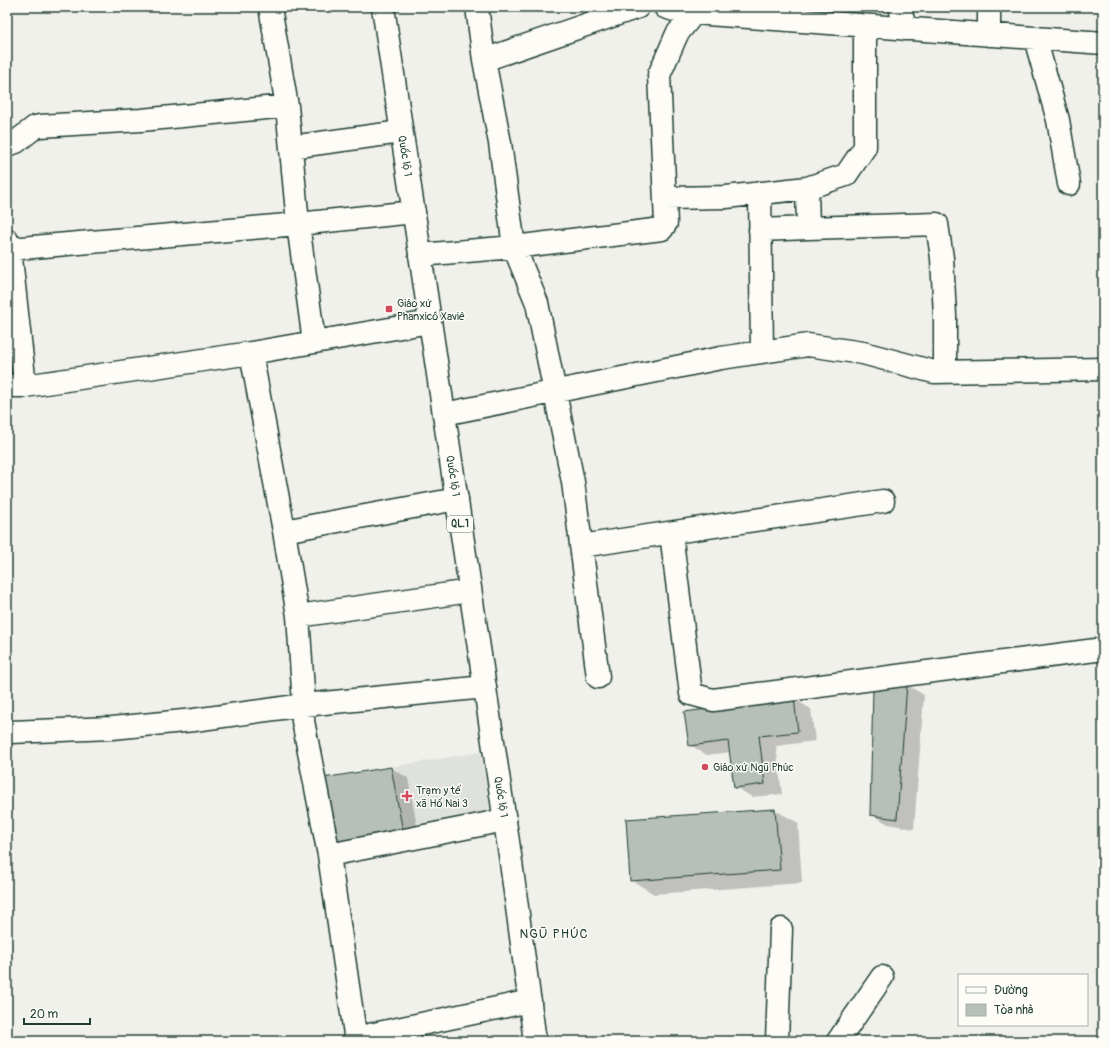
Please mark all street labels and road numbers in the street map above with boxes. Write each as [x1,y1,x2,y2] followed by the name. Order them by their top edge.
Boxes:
[395,134,415,178] street label: Quốc lộ 1
[443,454,463,498] street label: Quốc lộ 1
[447,516,473,532] road number: QL.1
[491,775,511,819] street label: Quốc lộ 1

